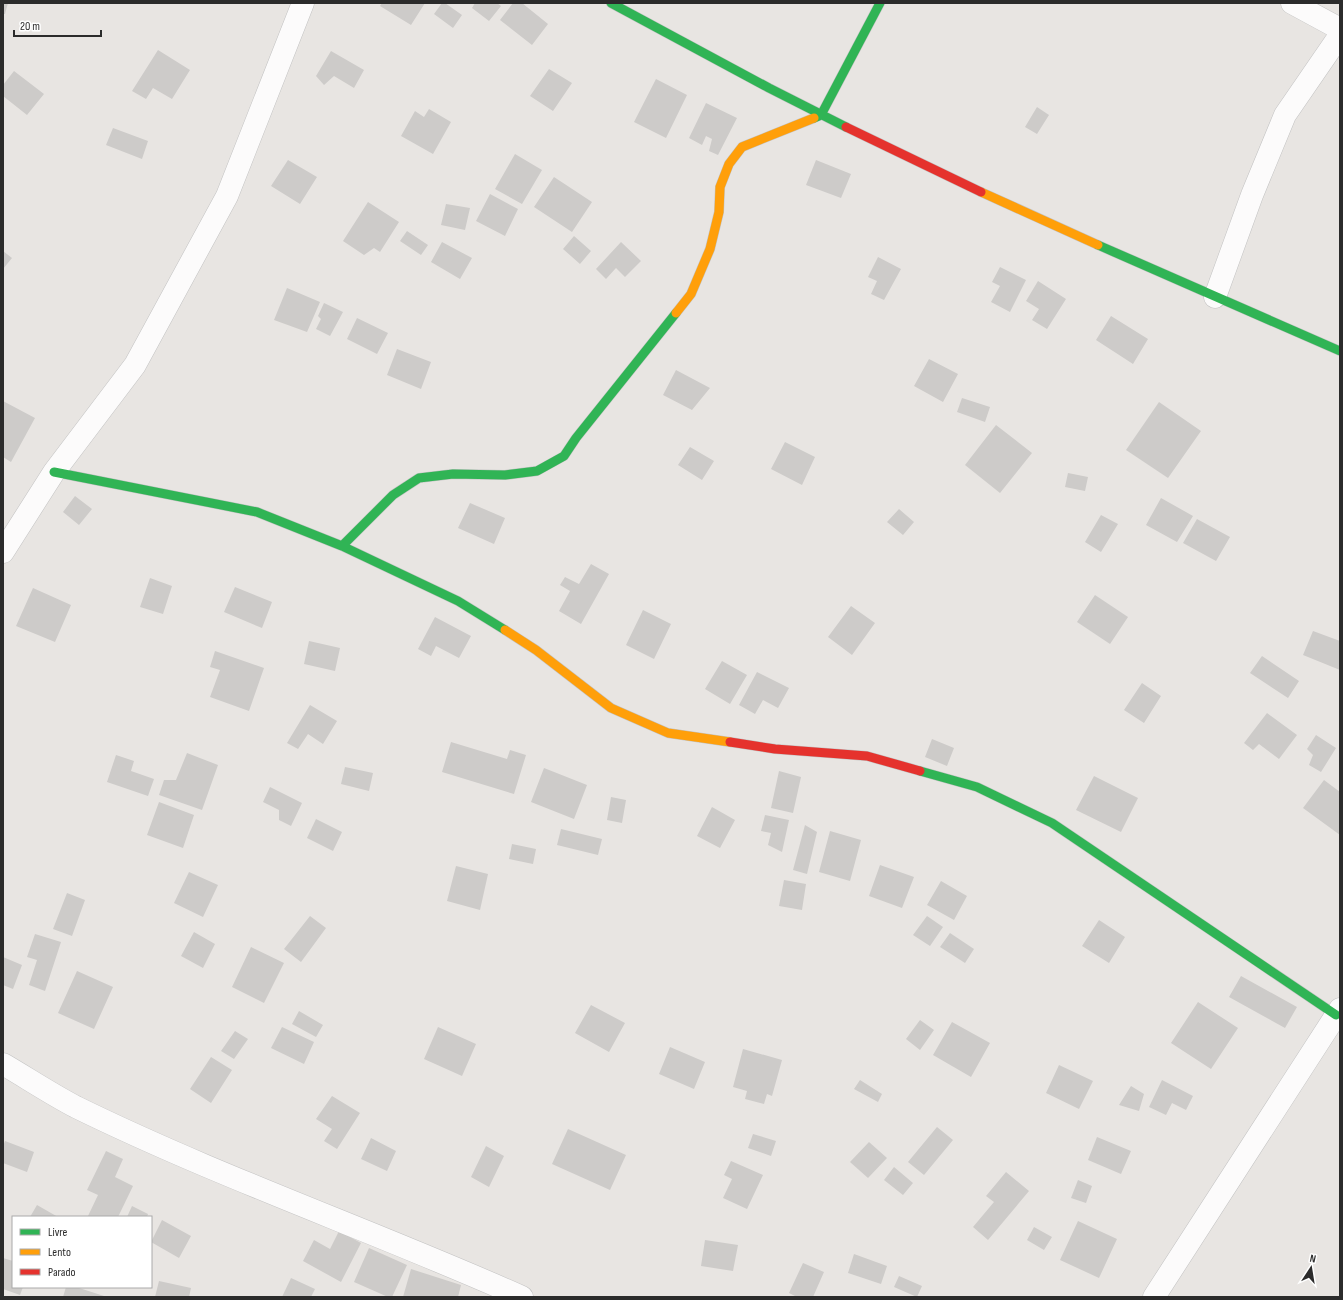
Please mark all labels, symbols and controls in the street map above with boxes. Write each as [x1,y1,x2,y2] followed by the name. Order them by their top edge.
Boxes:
[14,12,101,38] scale bar
[20,19,40,34] text: 20 m
[12,1216,152,1288] legend
[48,1225,68,1240] text: Livre
[48,1245,71,1260] text: Lento
[1291,1248,1331,1288] north arrow
[1309,1252,1317,1266] text: N
[48,1265,75,1280] text: Parado

